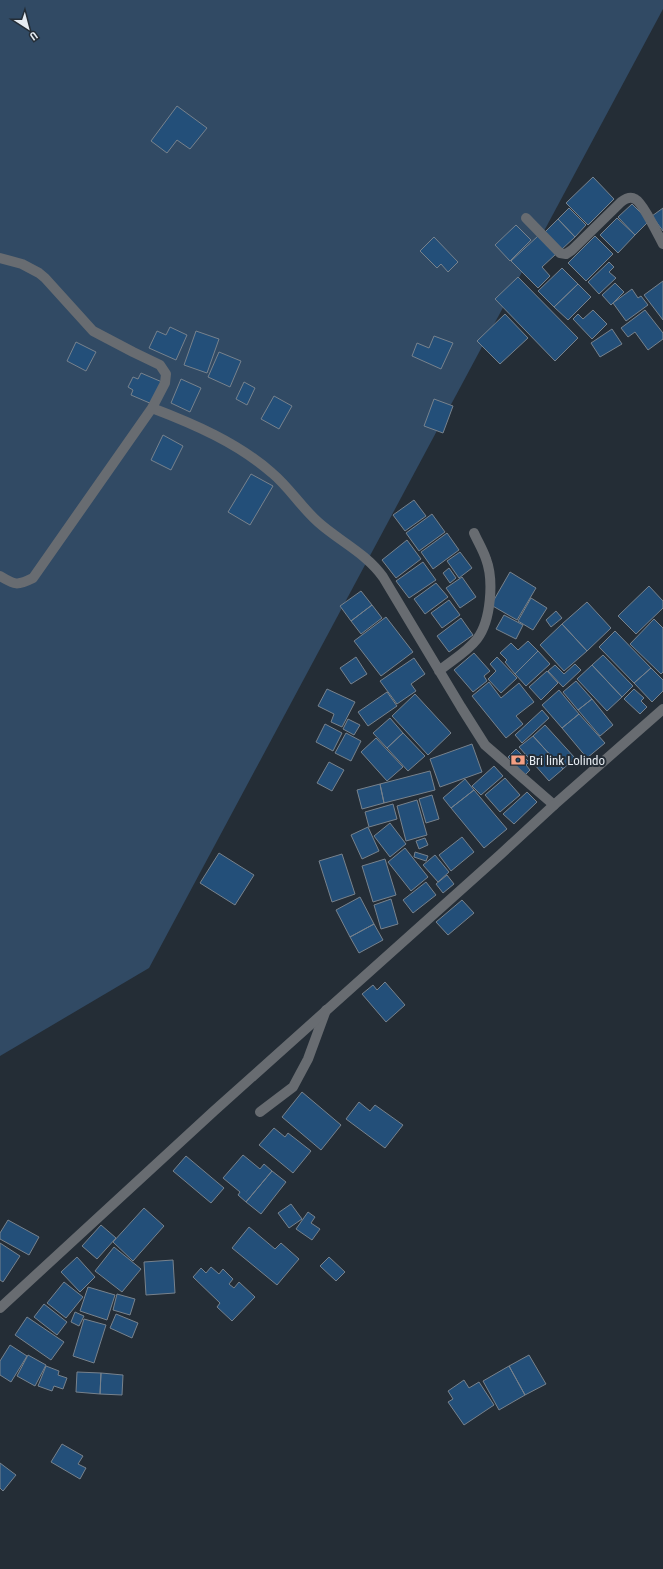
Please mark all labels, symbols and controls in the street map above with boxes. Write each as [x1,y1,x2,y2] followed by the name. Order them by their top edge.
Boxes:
[8,8,48,48] north arrow
[27,29,40,43] text: U
[510,752,526,768] bank icon: Bri link Lolindo
[529,753,605,768] place label: Bri link Lolindo

